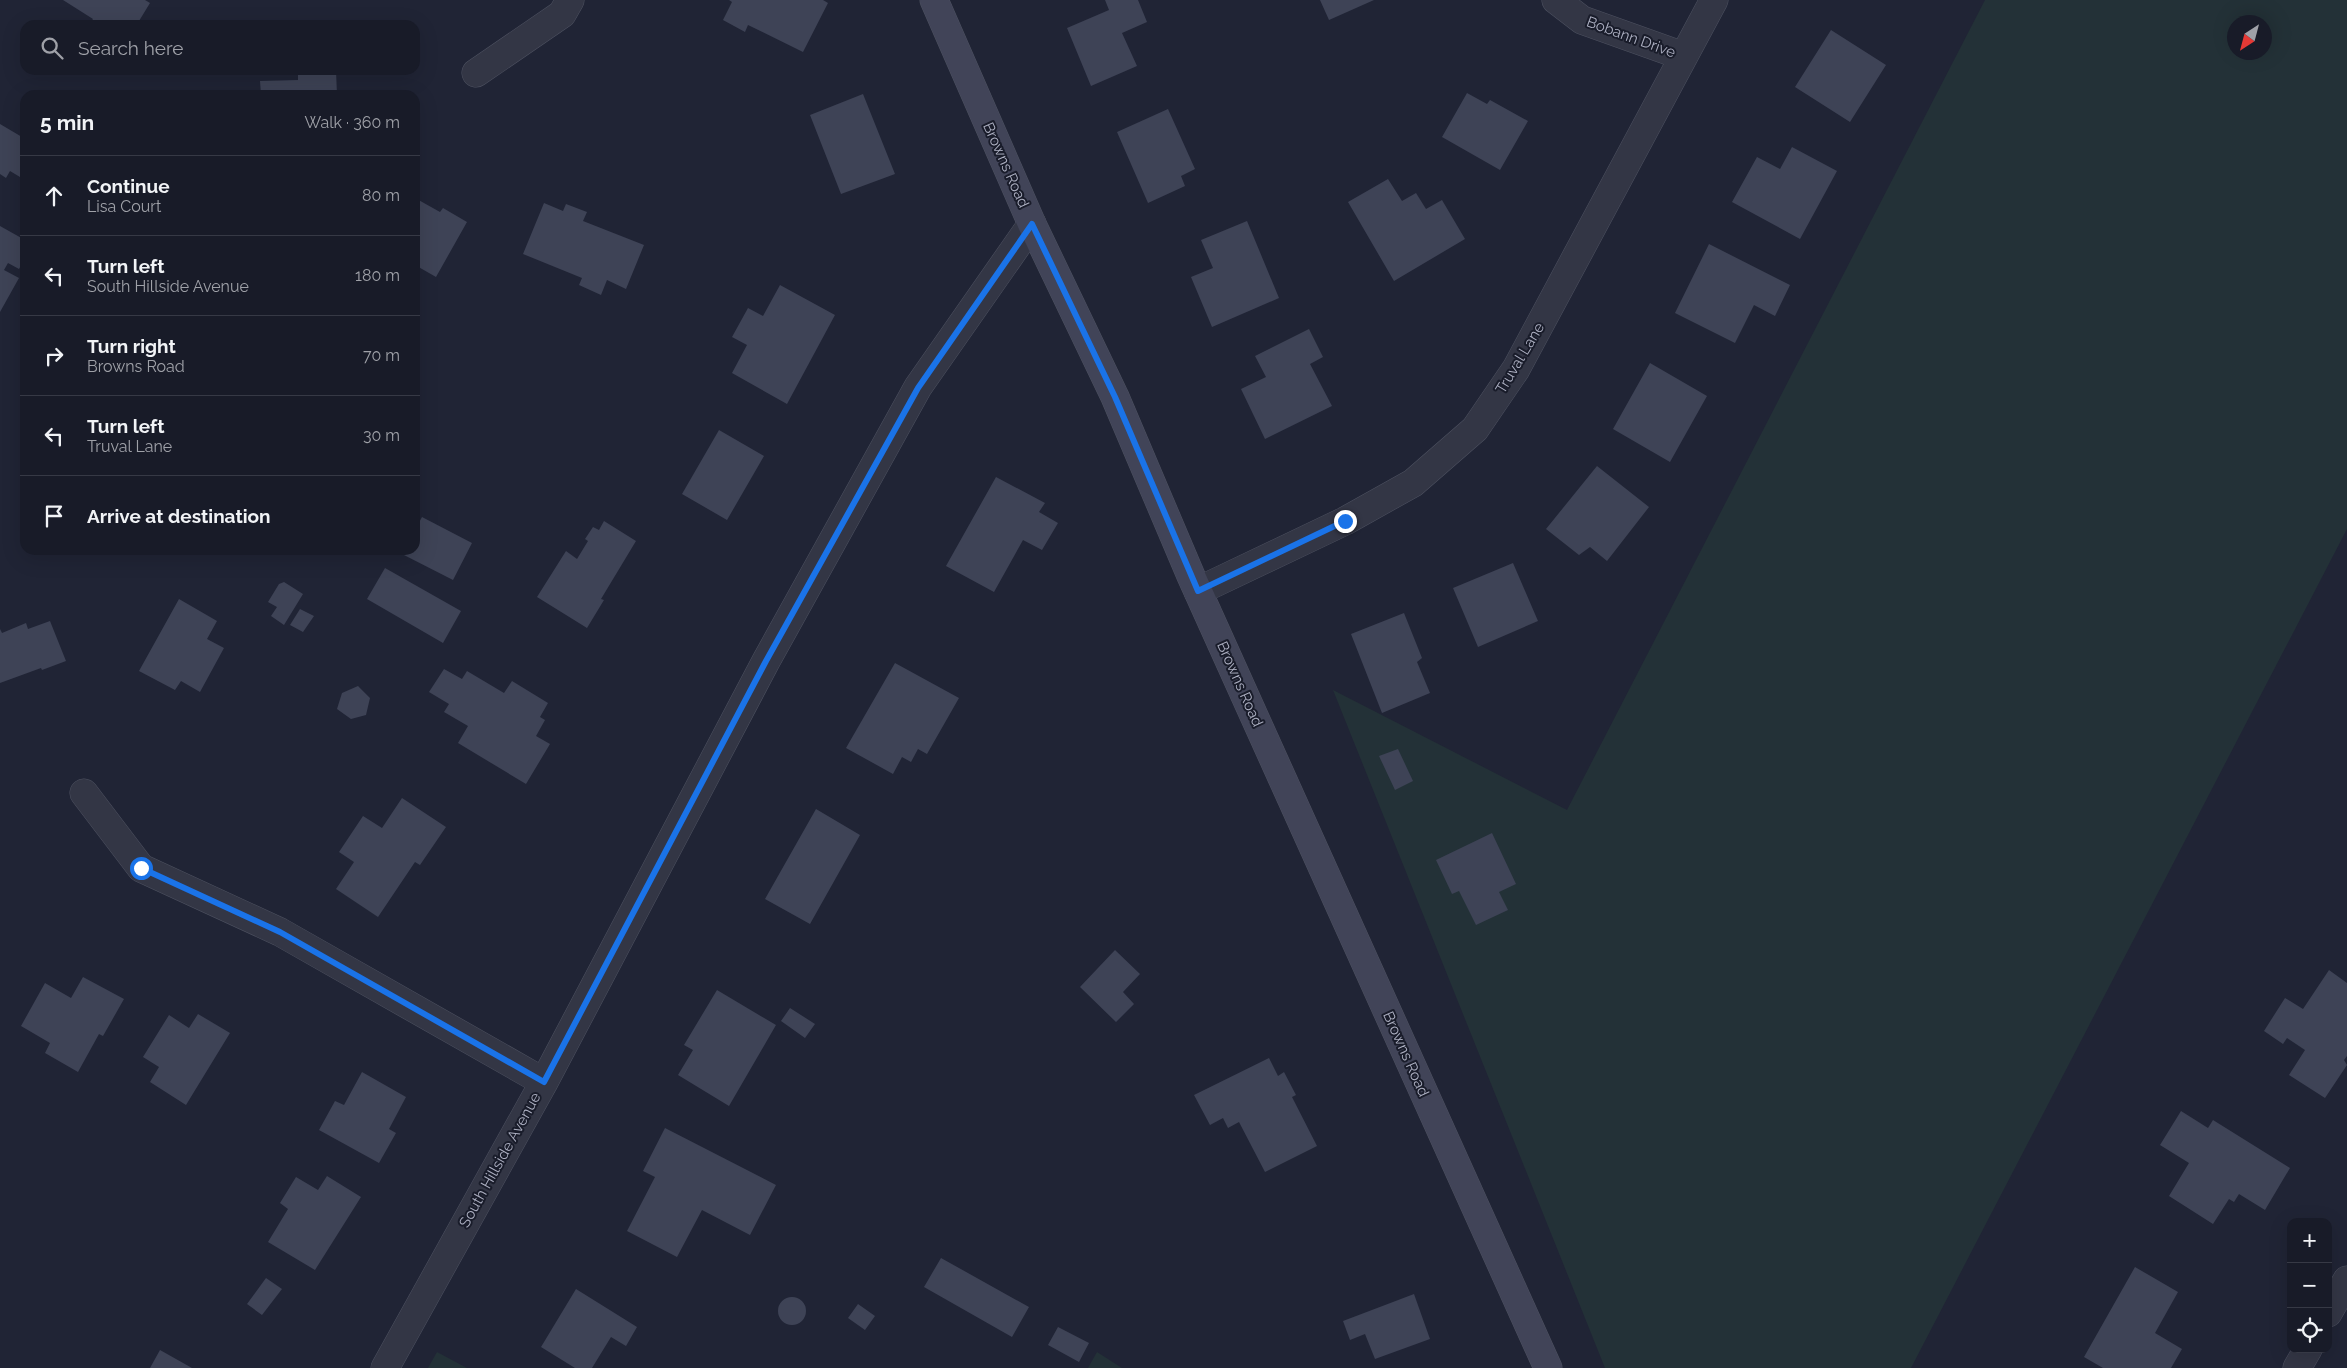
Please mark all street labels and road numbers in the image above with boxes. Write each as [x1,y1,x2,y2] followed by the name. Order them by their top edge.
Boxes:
[1584,13,1678,62] street label: Bobann Drive
[979,119,1033,211] street label: Browns Road
[1492,319,1548,397] street label: Truval Lane
[1213,638,1267,730] street label: Browns Road
[1379,1008,1433,1100] street label: Browns Road
[455,1089,545,1231] street label: South Hillside Avenue

